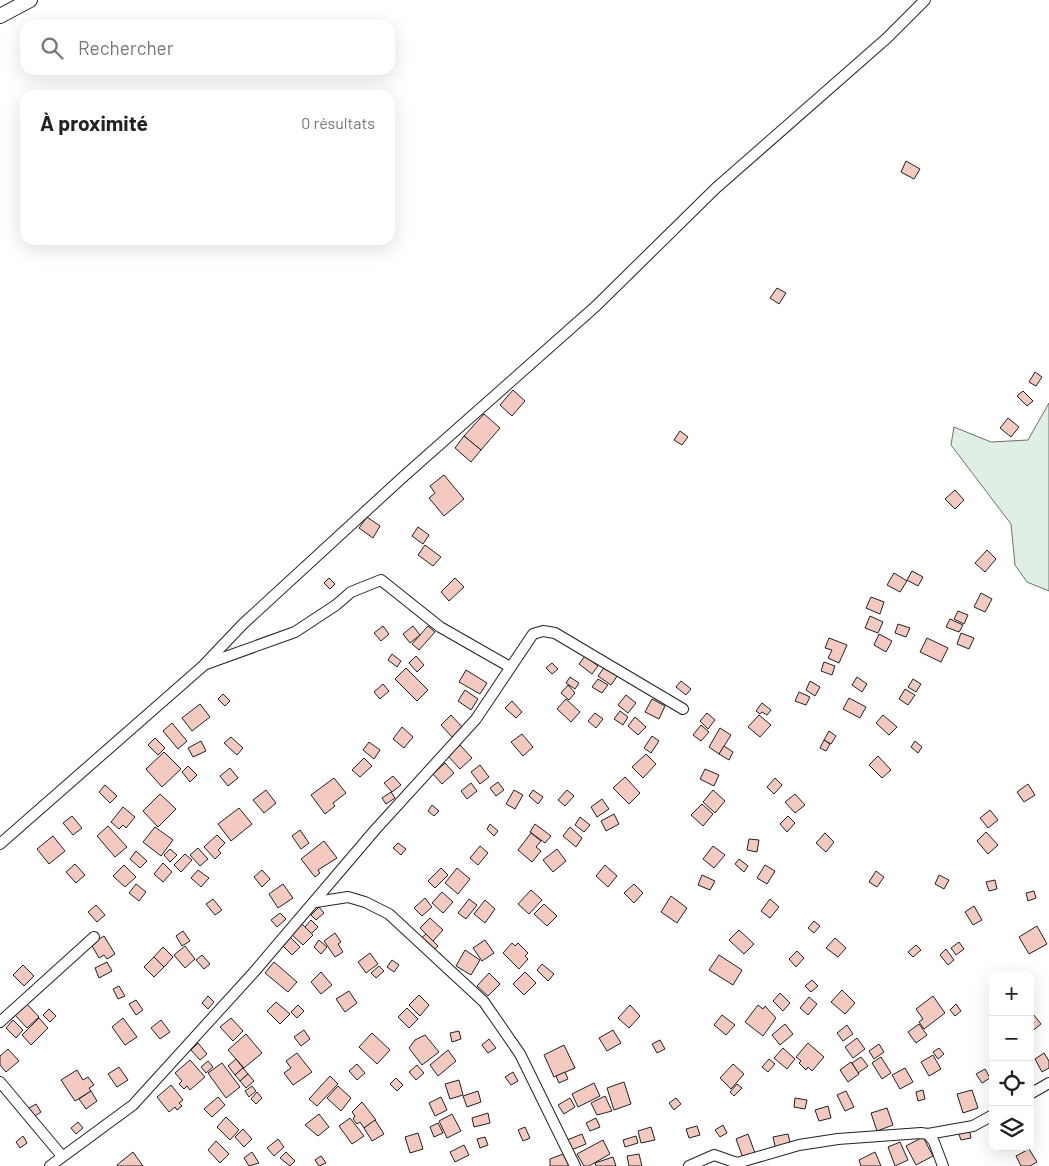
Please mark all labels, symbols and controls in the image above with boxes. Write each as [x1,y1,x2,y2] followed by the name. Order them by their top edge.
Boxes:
[20,20,395,75] search box
[38,34,66,62] icon: search
[78,36,174,59] text: Rechercher
[40,110,148,135] text: À proximité
[301,113,375,132] text: 0 résultats
[989,971,1034,1151] map controls
[989,971,1034,1016] button: +
[989,1016,1034,1061] button: −
[989,1061,1034,1106] button: locate
[989,1106,1034,1151] button: layers

